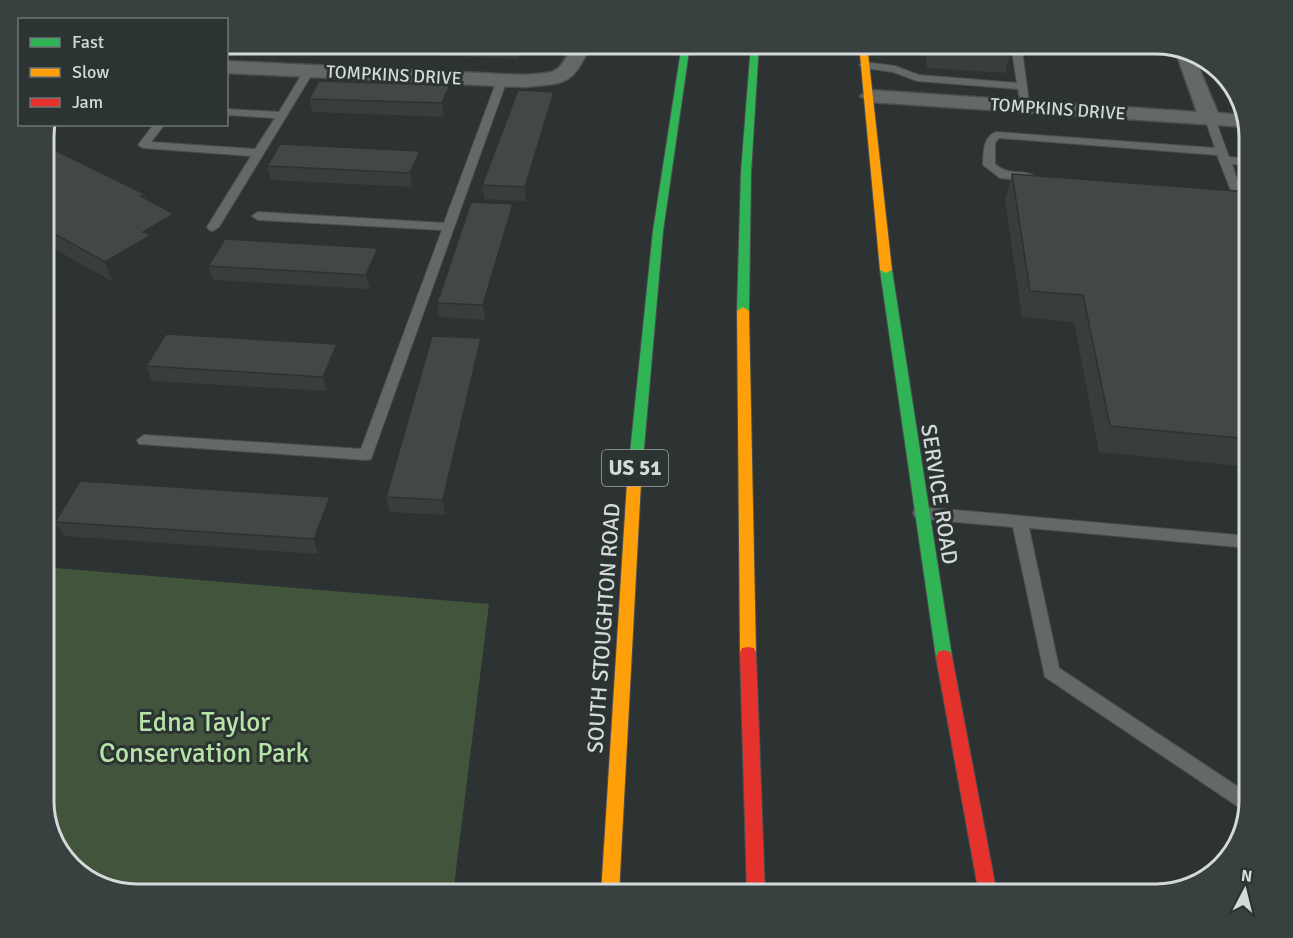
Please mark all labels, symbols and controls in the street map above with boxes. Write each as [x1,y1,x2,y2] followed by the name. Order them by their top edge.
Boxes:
[18,18,228,126] legend
[72,31,104,53] text: Fast
[326,60,462,90] street label: TOMPKINS DRIVE
[72,61,109,83] text: Slow
[72,91,103,113] text: Jam
[990,93,1126,125] street label: TOMPKINS DRIVE
[915,422,964,566] street label: SERVICE ROAD
[602,450,668,486] road number: US 51
[581,502,626,754] street label: SOUTH STOUGHTON ROAD
[99,706,310,770] park label: Edna Taylor Conservation Park
[1215,860,1275,920] north arrow
[1240,866,1253,887] text: N

